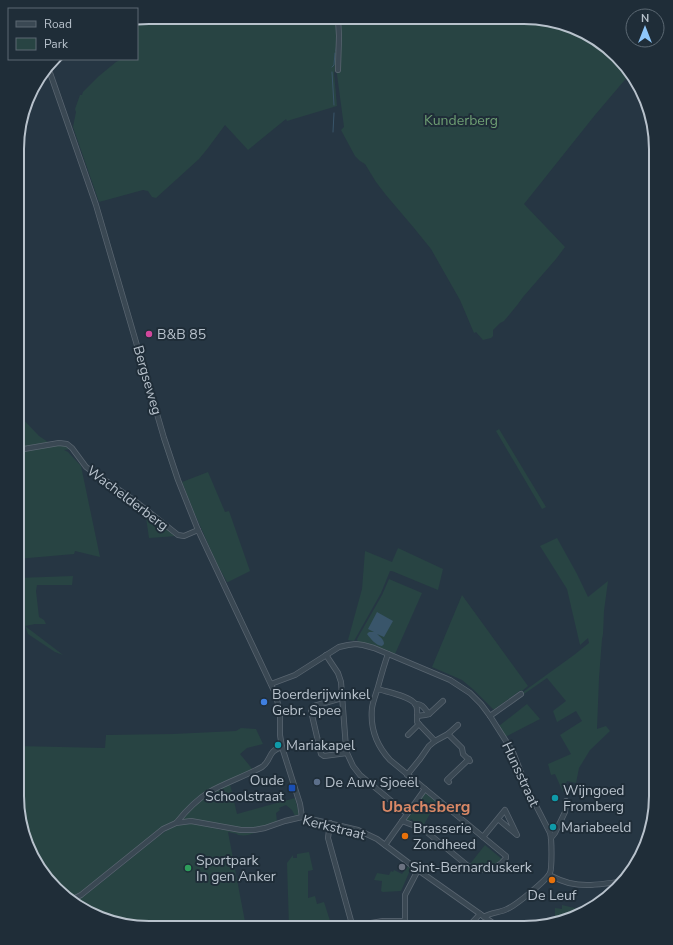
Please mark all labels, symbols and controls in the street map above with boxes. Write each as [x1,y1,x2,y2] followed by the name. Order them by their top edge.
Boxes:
[8,8,138,60] legend
[625,8,665,48] north arrow
[641,11,649,26] text: N
[44,16,72,32] text: Road
[44,36,69,52] text: Park
[424,111,498,130] park label: Kunderberg
[157,325,206,344] place label: B&B 85
[144,329,154,339] marker: B&B 85
[129,343,167,417] street label: Bergseweg
[83,462,172,535] street label: Wachelderberg
[272,685,371,720] place label: Boerderijwinkel Gebr. Spee
[259,697,269,707] marker: Boerderijwinkel Gebr. Spee
[286,736,356,755] place label: Mariakapel
[497,739,544,810] street label: Hunsstraat
[273,740,283,750] marker: Mariakapel
[205,771,284,806] place label: Oude Schoolstraat
[325,773,419,792] place label: De Auw Sjoeël
[312,777,322,787] marker: De Auw Sjoeël
[563,781,625,816] place label: Wijngoed Fromberg
[287,783,297,793] marker: Oude Schoolstraat
[550,793,560,803] marker: Wijngoed Fromberg
[382,796,470,818] district label: Ubachsberg
[300,811,367,844] street label: Kerkstraat
[561,818,631,837] place label: Mariabeeld
[413,819,476,854] place label: Brasserie Zondheed
[548,822,558,832] marker: Mariabeeld
[400,831,410,841] marker: Brasserie Zondheed
[196,851,276,886] place label: Sportpark In gen Anker
[410,858,533,877] place label: Sint-Bernarduskerk
[397,862,407,872] marker: Sint-Bernarduskerk
[183,863,193,873] marker: Sportpark In gen Anker
[547,875,557,885] marker: De Leuf
[528,886,577,905] place label: De Leuf

